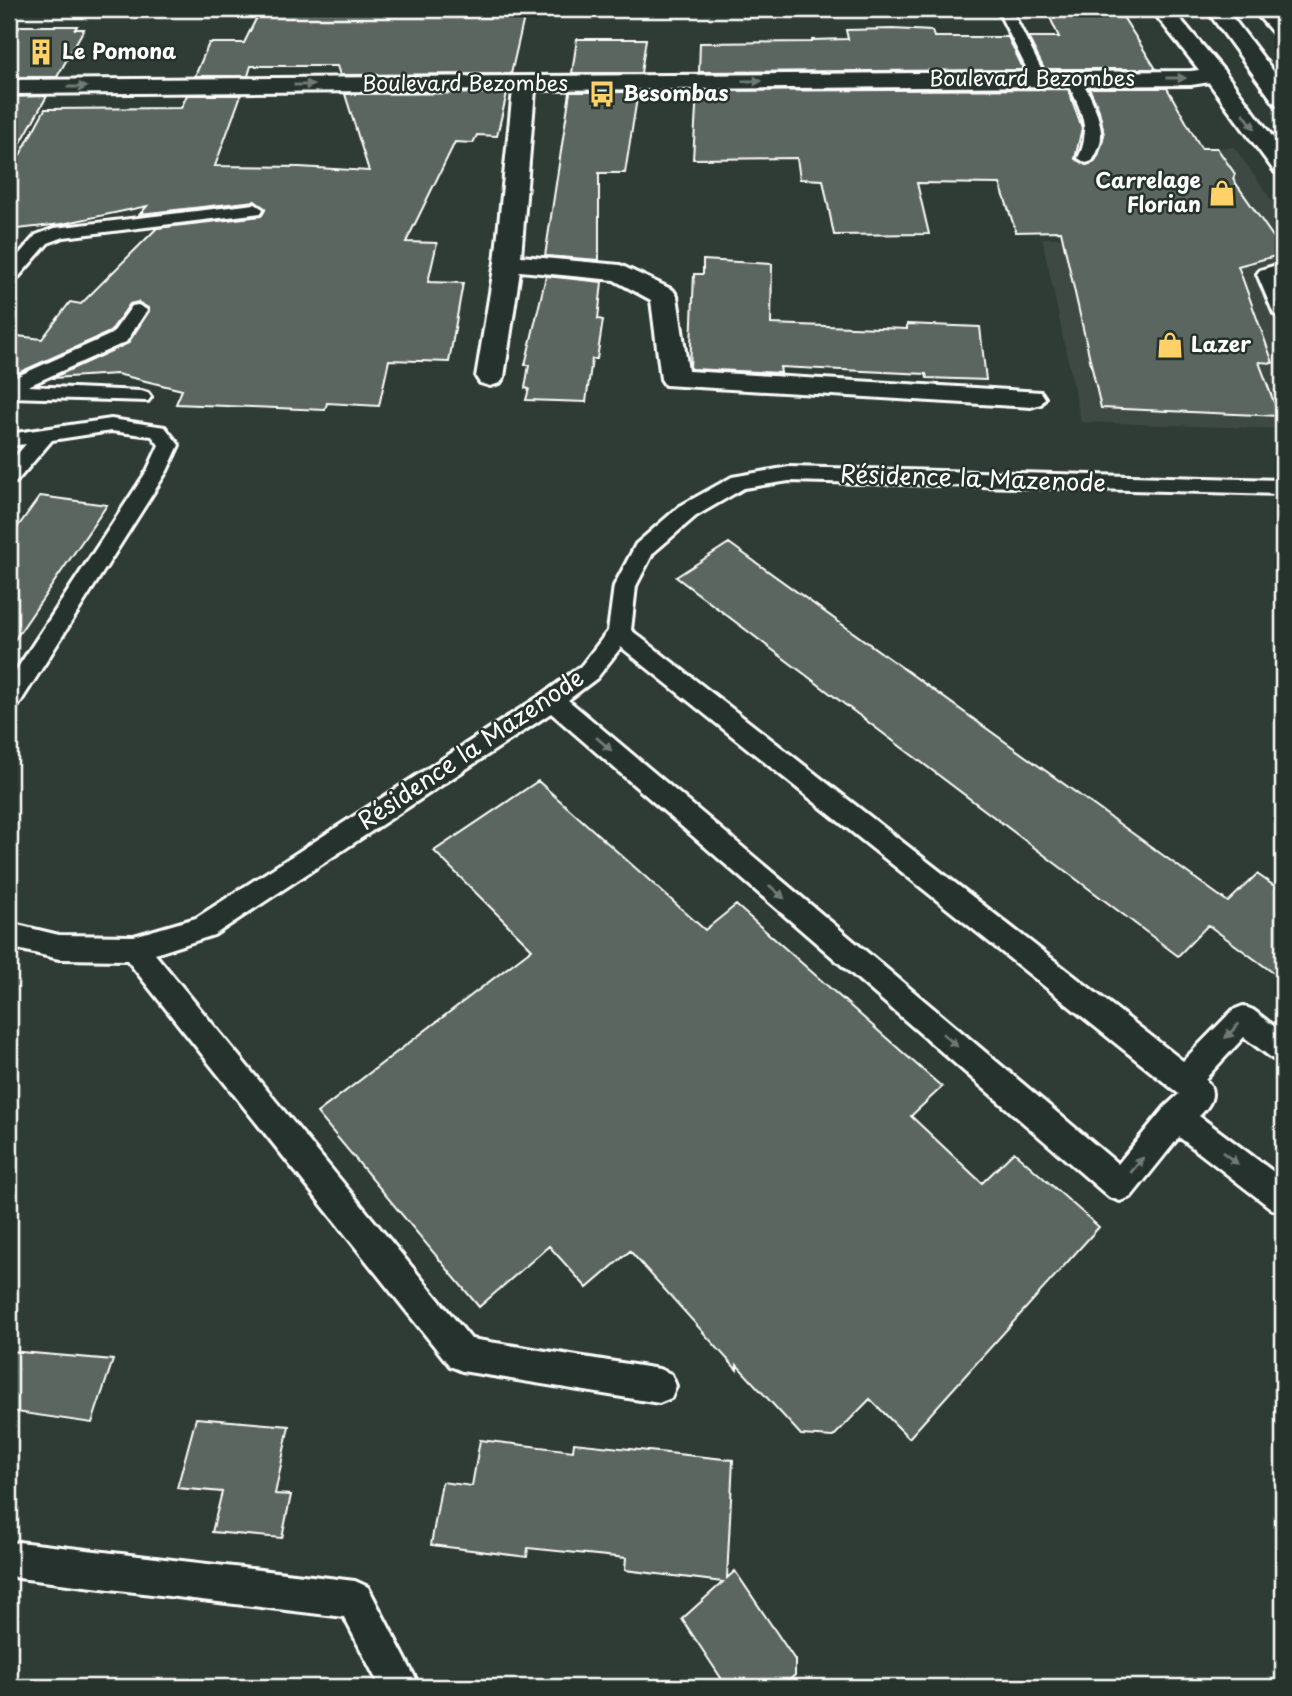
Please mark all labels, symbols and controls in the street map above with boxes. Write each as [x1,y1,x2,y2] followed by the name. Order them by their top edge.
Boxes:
[62,34,176,66] place label: Le Pomona
[26,37,56,67] building icon: Le Pomona
[929,61,1135,93] street label: Boulevard Bezombes
[362,66,568,98] street label: Boulevard Bezombes
[1165,72,1187,84] one-way arrow
[623,76,729,108] place label: Besombas
[742,76,764,87] one-way arrow
[294,79,316,91] one-way arrow
[587,79,617,109] bus stop icon: Besombas
[66,81,88,93] one-way arrow
[1242,112,1256,130] one-way arrow
[1095,163,1201,219] place label: Carrelage Florian
[1207,178,1237,208] shop icon: Carrelage Florian
[1191,327,1251,359] place label: Lazer
[1155,330,1185,360] shop icon: Lazer
[839,454,1107,500] street label: Résidence la Mazenode
[350,659,590,838] street label: Résidence la Mazenode
[595,736,613,752] one-way arrow
[768,884,785,899] one-way arrow
[1224,1022,1240,1039] one-way arrow
[941,1032,958,1047] one-way arrow
[1220,1150,1238,1165] one-way arrow
[1130,1156,1145,1174] one-way arrow

